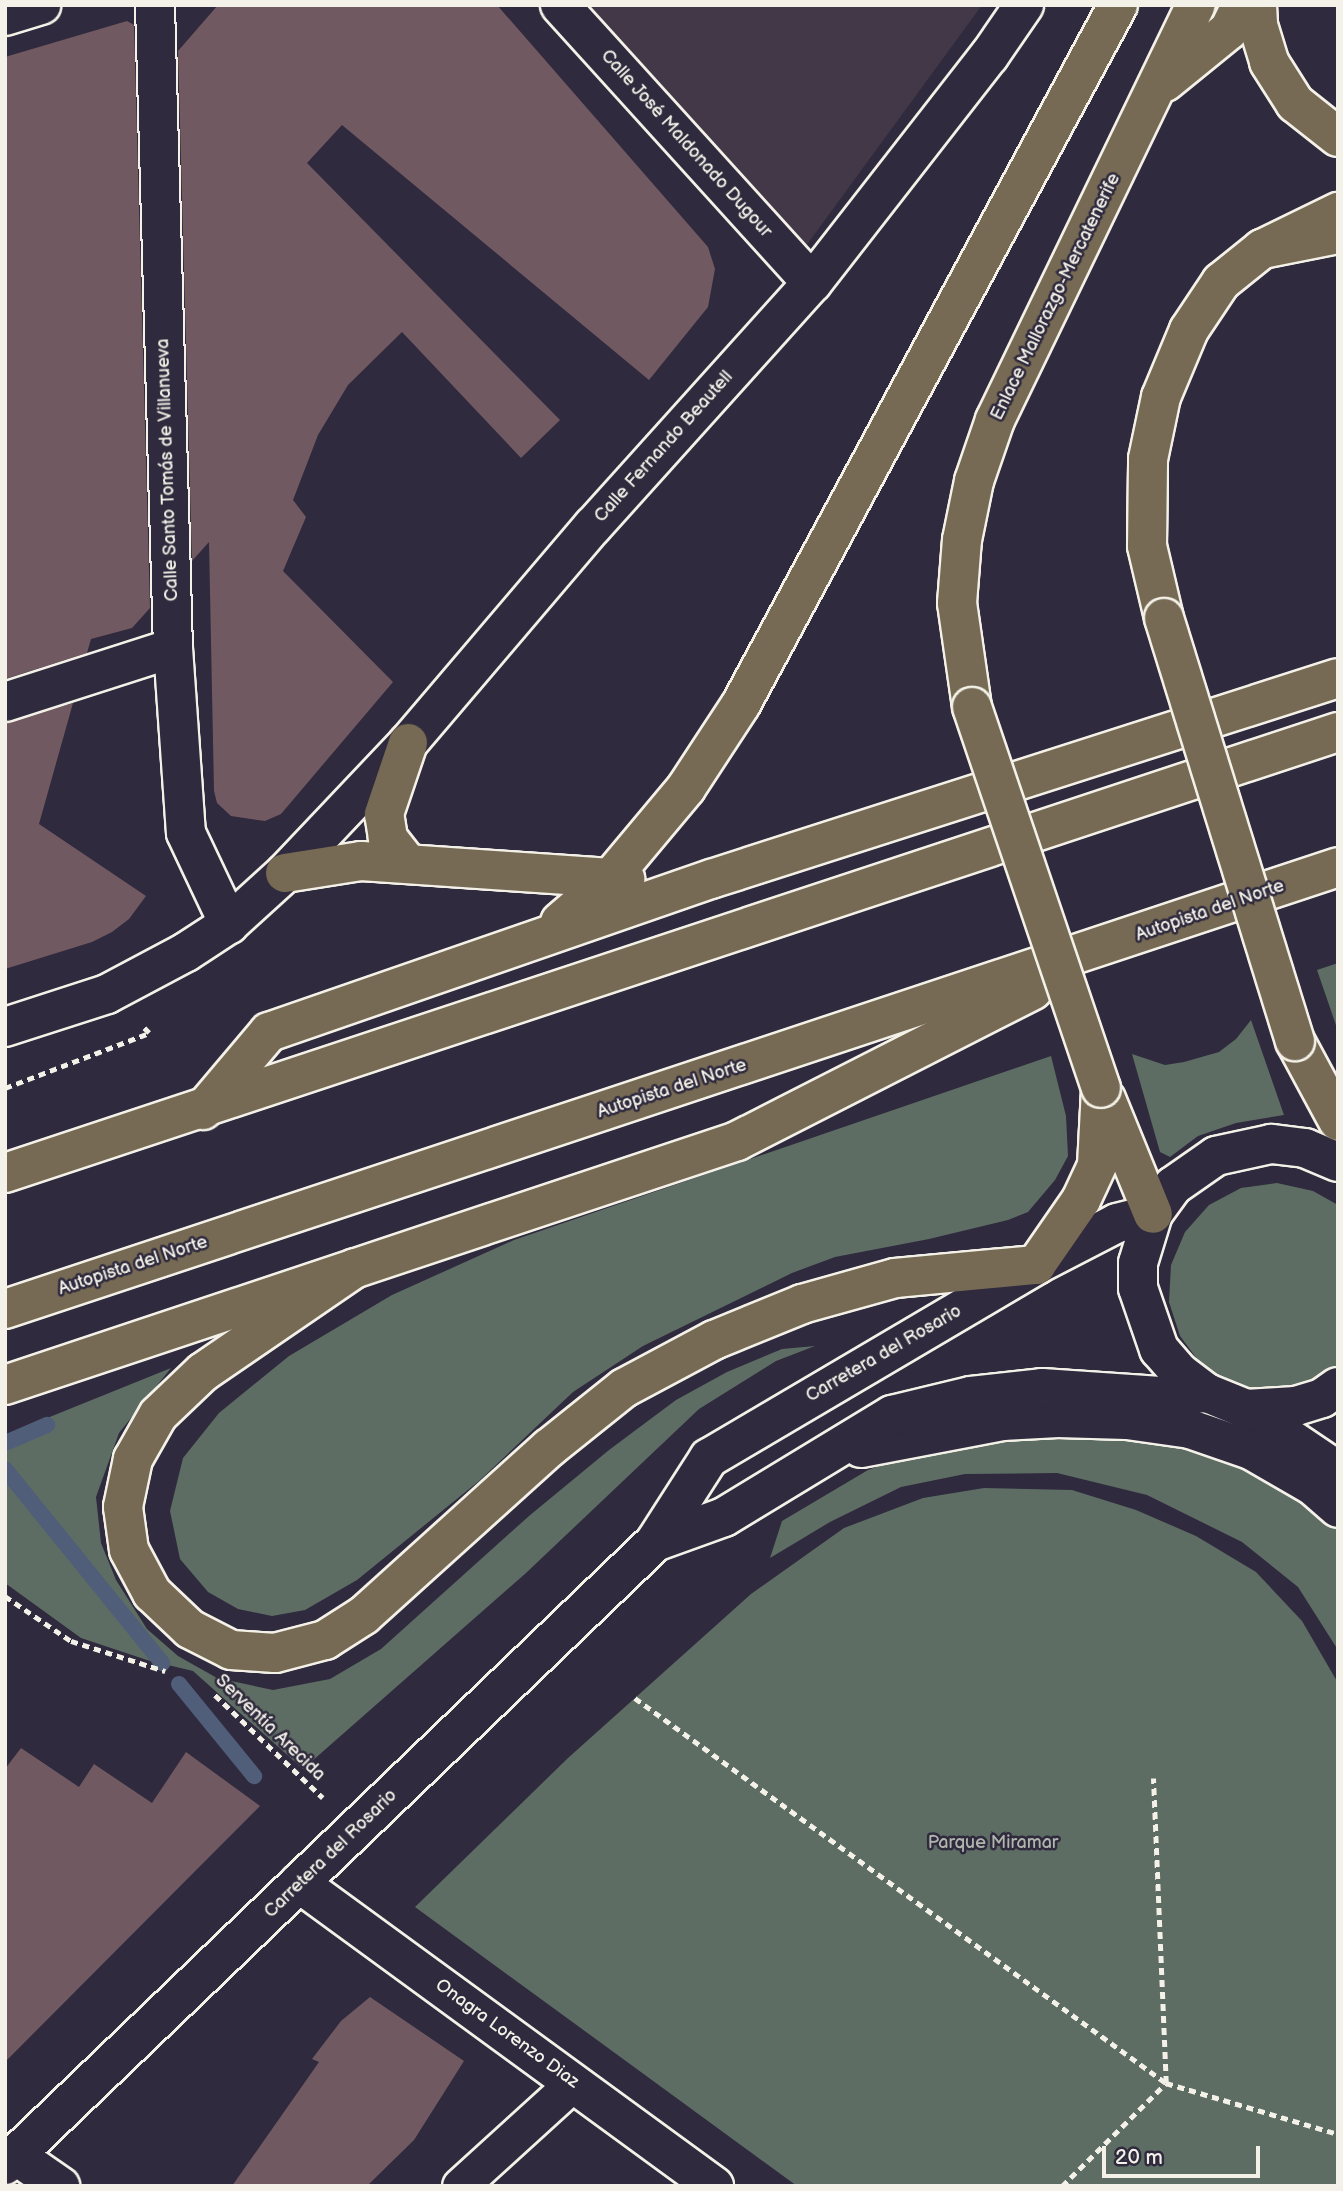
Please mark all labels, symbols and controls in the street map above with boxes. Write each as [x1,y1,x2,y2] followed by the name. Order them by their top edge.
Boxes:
[596,45,776,243] street label: Calle José Maldonado Dugour
[987,170,1125,424] street label: Enlace Mallorazgo-Mercatenerife
[153,338,183,602] street label: Calle Santo Tomás de Villanueva
[590,367,738,527] street label: Calle Fernando Beautell
[1133,875,1287,947] street label: Autopista del Norte
[595,1055,749,1123] street label: Autopista del Norte
[56,1232,210,1300] street label: Autopista del Norte
[802,1301,966,1407] street label: Carretera del Rosario
[211,1670,329,1786] street label: Serventía Arecida
[260,1785,402,1923] street label: Carretera del Rosario
[928,1832,1058,1854] park label: Parque Miramar
[431,1975,583,2093] street label: Onagra Lorenzo Diaz
[1105,2132,1262,2176] scale bar
[1115,2145,1163,2170] text: 20 m

